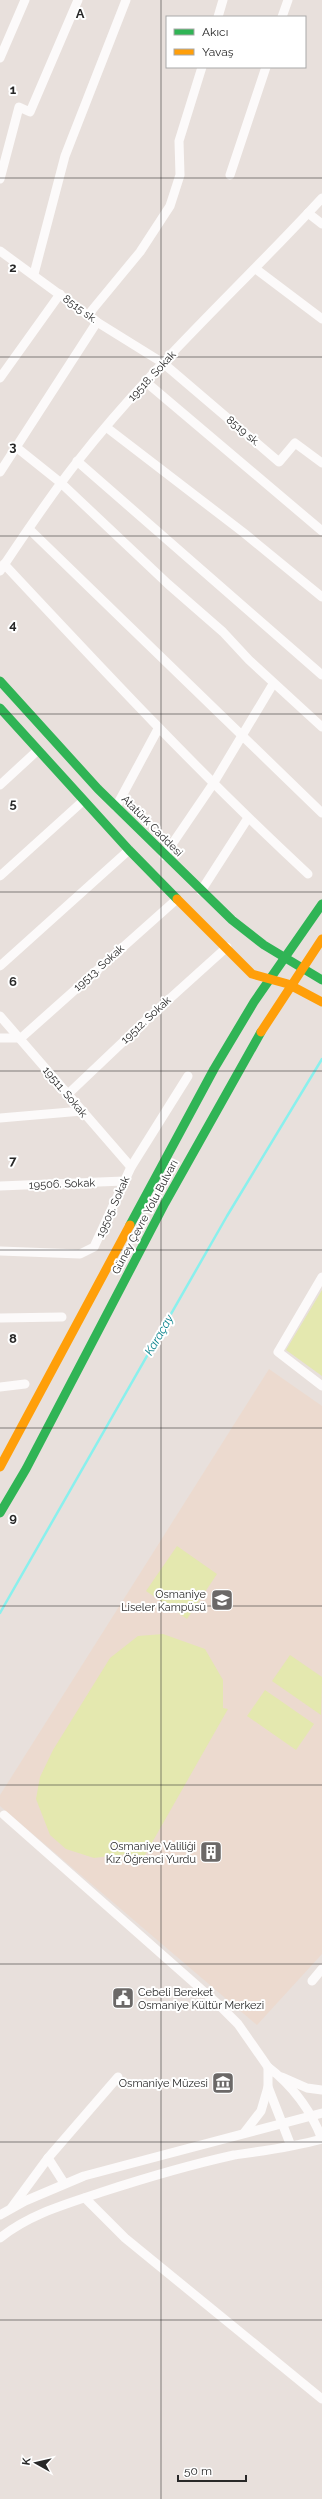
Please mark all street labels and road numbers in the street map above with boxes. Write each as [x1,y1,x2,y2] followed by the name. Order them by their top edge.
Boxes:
[60,292,100,326] street label: 8515 sk.
[125,348,179,404] street label: 19518. Sokak
[224,413,262,449] street label: 8519 sk.
[119,793,185,859] street label: Atatürk Caddesi
[71,942,127,994] street label: 19513. Sokak
[118,994,174,1046] street label: 19512. Sokak
[40,1064,90,1120] street label: 19511. Sokak
[109,1158,181,1276] street label: Güney Çevre Yolu Bulvarı
[94,1174,132,1240] street label: 19505. Sokak
[29,1176,95,1192] street label: 19506. Sokak

